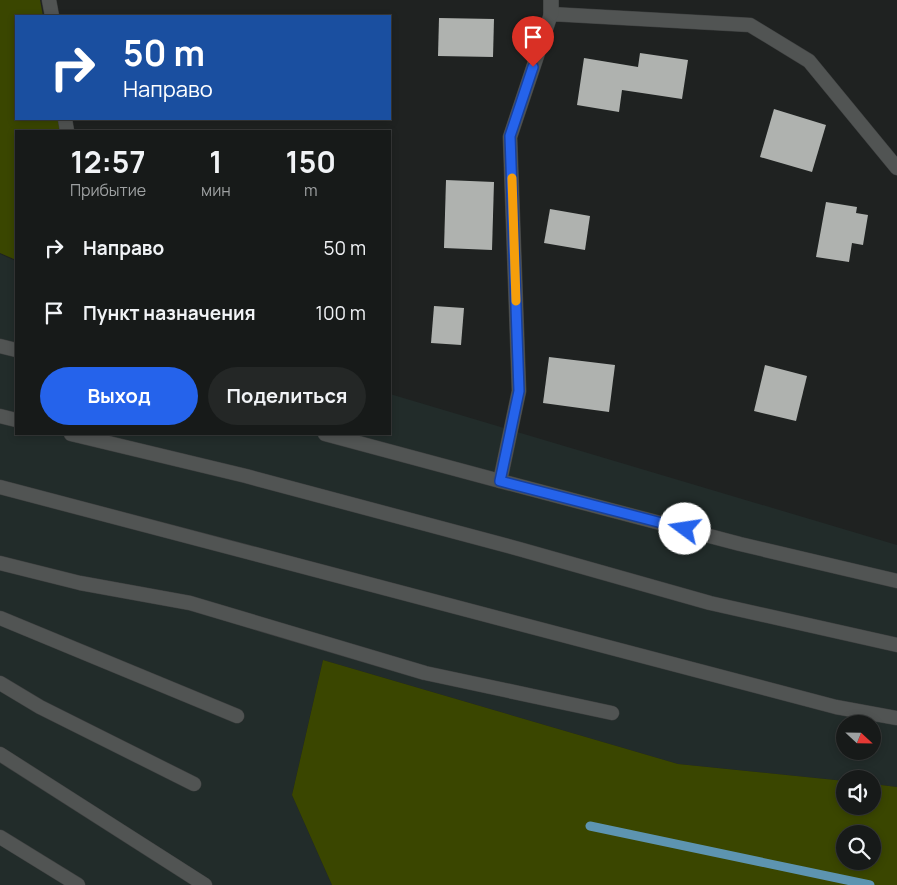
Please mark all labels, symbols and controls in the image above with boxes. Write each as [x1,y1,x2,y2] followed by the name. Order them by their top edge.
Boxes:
[512,16,554,67] pin
[519,23,547,51] icon: arrive
[123,29,205,77] text: 50 m
[40,35,105,100] icon: right
[123,74,213,104] text: Направо
[71,141,145,182] text: 12:57
[209,141,222,182] text: 1
[286,141,336,182] text: 150
[70,179,146,201] text: Прибытие
[201,179,231,201] text: мин
[304,179,318,201] text: m
[40,234,68,262] icon: right
[83,235,164,261] text: Направо
[324,235,366,261] text: 50 m
[40,299,68,327] icon: arrive
[83,300,256,326] text: Пункт назначения
[315,300,366,326] text: 100 m
[40,367,198,425] button: Выход
[208,367,366,425] button: Поделиться
[658,502,710,554] position arrow
[836,715,881,760] north arrow
[836,715,881,870] map controls
[836,770,881,815] button: sound
[836,825,881,870] button: search

